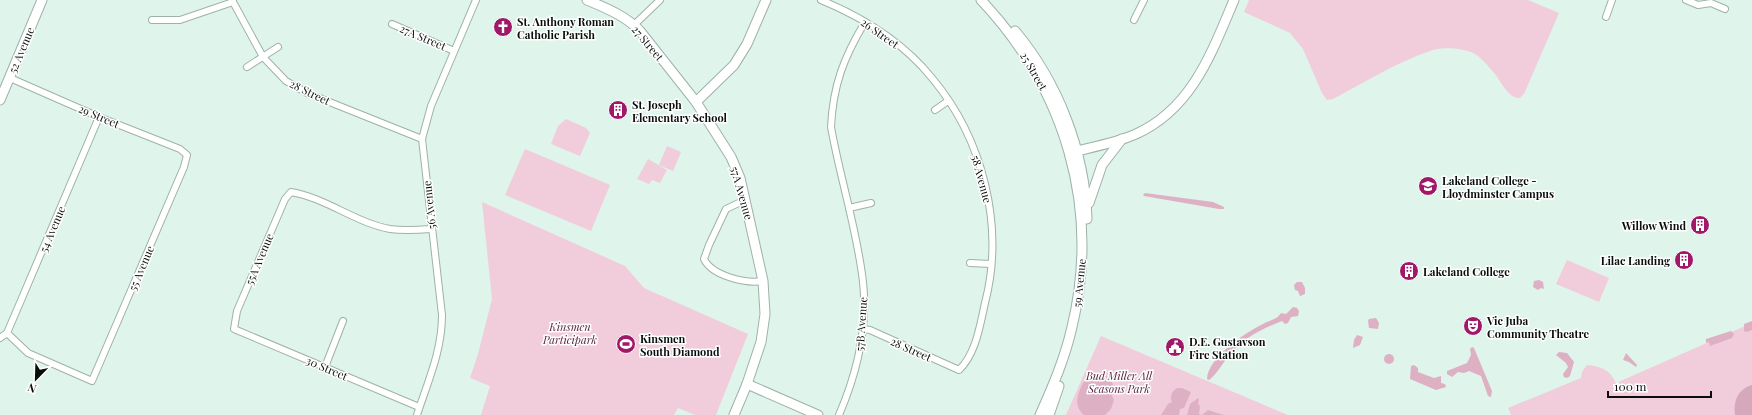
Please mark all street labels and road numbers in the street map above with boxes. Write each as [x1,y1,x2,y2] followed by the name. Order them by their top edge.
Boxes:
[858,14,902,52] street label: 26 Street
[398,21,449,54] street label: 27A Street
[629,22,667,64] street label: 27 Street
[5,24,38,75] street label: 52 Avenue
[1017,49,1051,93] street label: 25 Street
[287,76,333,108] street label: 28 Street
[76,101,122,131] street label: 29 Street
[968,153,996,205] street label: 58 Avenue
[727,165,757,222] street label: 57A Avenue
[419,179,439,230] street label: 56 Avenue
[36,203,69,254] street label: 54 Avenue
[241,230,277,287] street label: 55A Avenue
[125,243,157,293] street label: 55 Avenue
[1069,258,1089,308] street label: 59 Avenue
[852,296,870,352] street label: 57B Avenue
[888,333,934,365] street label: 28 Street
[304,353,350,384] street label: 30 Street

